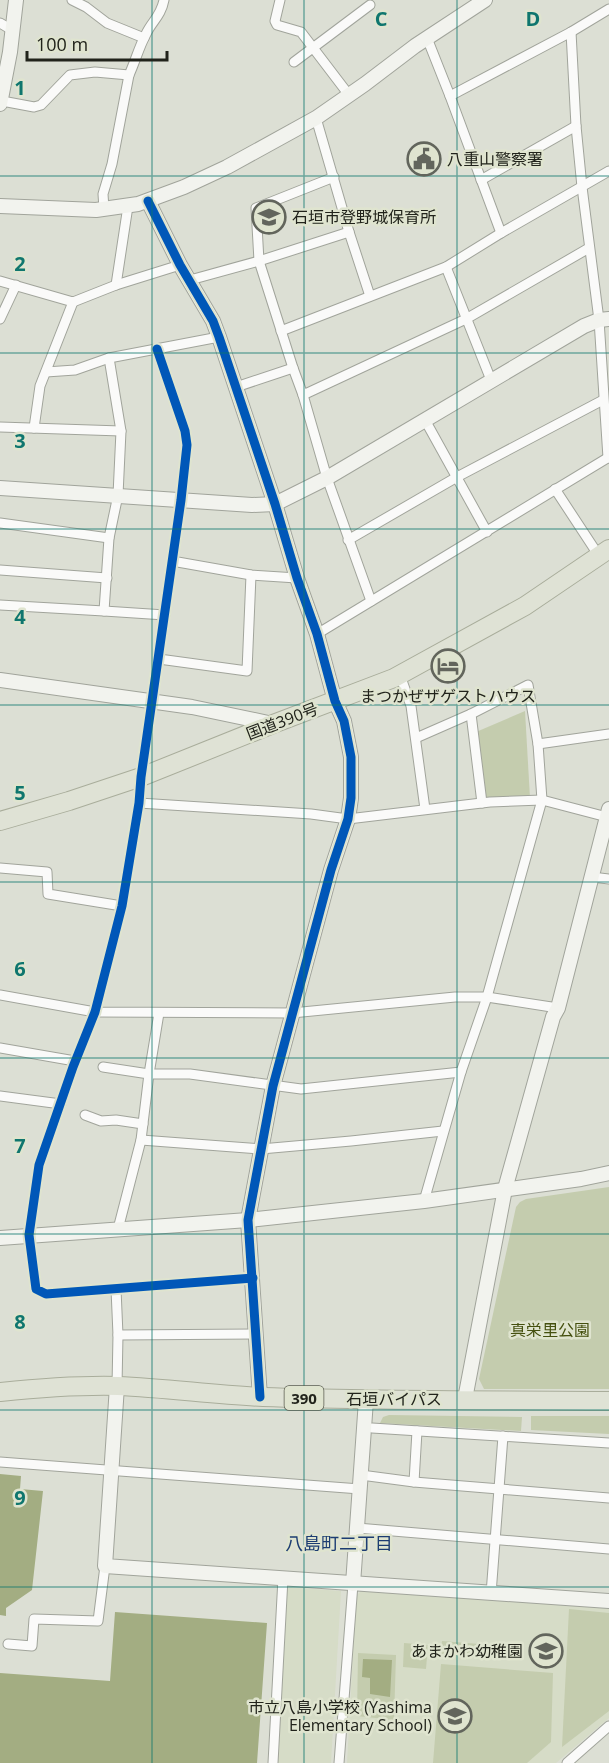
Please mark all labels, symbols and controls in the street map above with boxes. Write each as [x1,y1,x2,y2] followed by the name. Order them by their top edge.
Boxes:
[375,5,388,32] text: C
[526,5,540,32] text: D
[27,24,166,62] scale bar
[36,32,88,56] text: 100 m
[14,74,26,101] text: 1
[406,141,442,177] public building icon: 八重山警察署
[447,148,543,170] place label: 八重山警察署
[251,199,287,235] school or university icon: 石垣市登野城保育所
[292,206,436,228] place label: 石垣市登野城保育所
[14,250,26,277] text: 2
[14,427,26,454] text: 3
[14,603,26,630] text: 4
[430,648,466,684] hotel icon: まつかぜザゲストハウス
[360,685,536,707] place label: まつかぜザゲストハウス
[243,697,321,745] street label: 国道390号
[14,779,26,806] text: 5
[14,955,26,982] text: 6
[14,1132,26,1159] text: 7
[14,1308,26,1335] text: 8
[510,1319,590,1341] park label: 真栄里公園
[284,1386,324,1410] road number: 390
[346,1388,442,1410] street label: 石垣バイパス
[14,1484,26,1511] text: 9
[285,1531,393,1555] district label: 八島町二丁目
[528,1633,564,1669] school or university icon: あまかわ幼稚園
[411,1640,523,1662] place label: あまかわ幼稚園
[248,1696,432,1736] place label: 市立八島小学校 (Yashima Elementary School)
[437,1698,473,1734] school or university icon: 市立八島小学校 (Yashima Elementary School)

